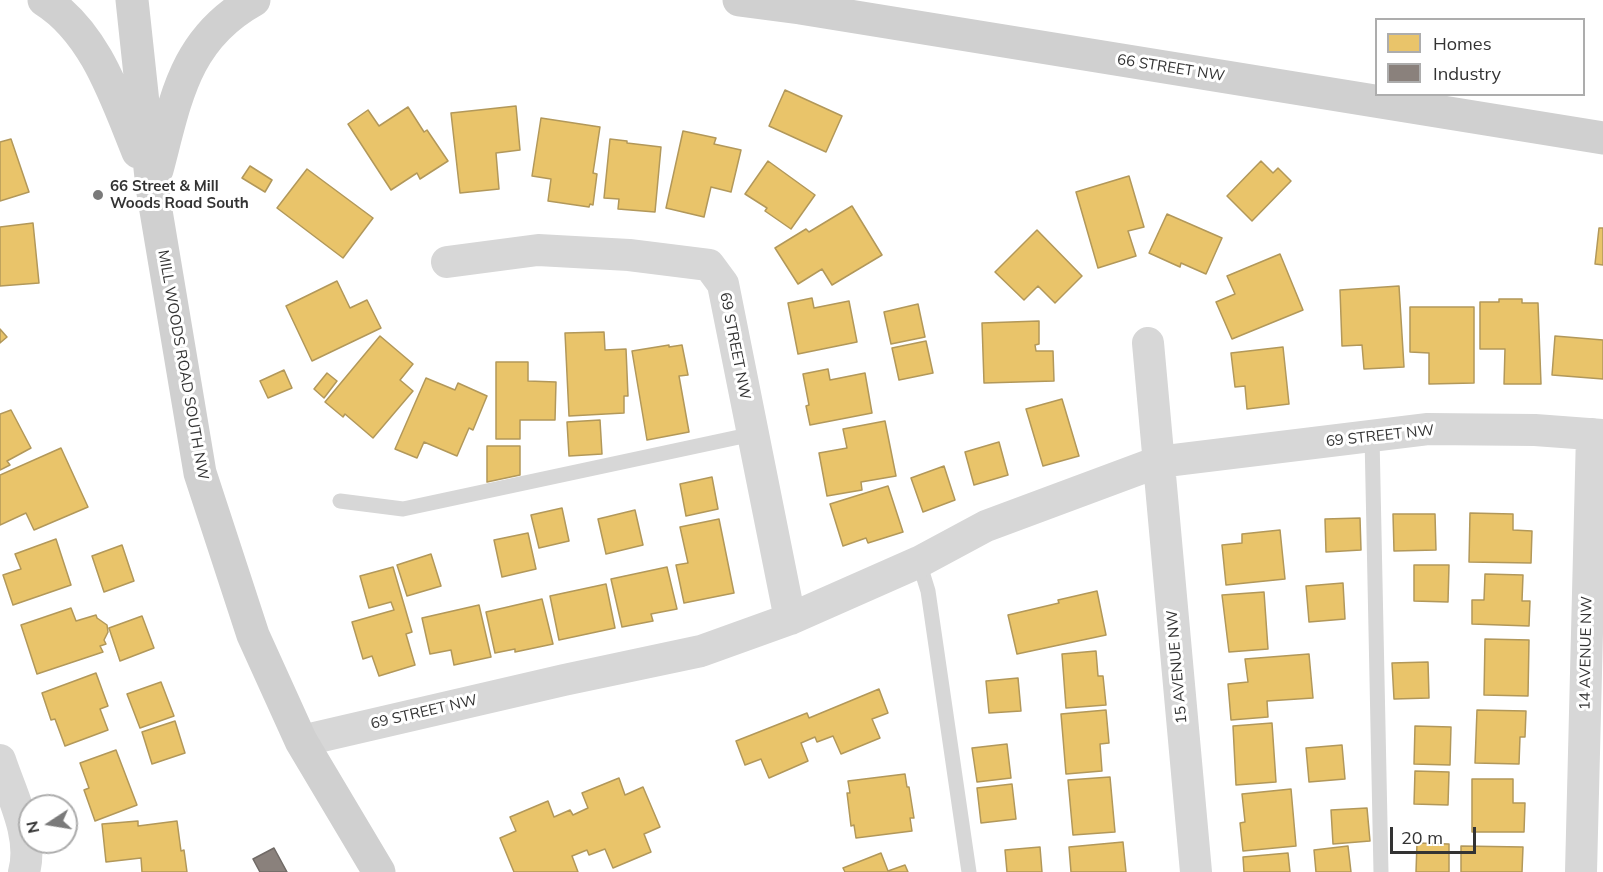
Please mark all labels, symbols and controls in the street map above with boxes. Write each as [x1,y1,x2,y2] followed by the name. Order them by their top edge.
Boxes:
[1375,18,1585,96] legend
[1433,32,1492,55] text: Homes
[1116,51,1226,85] street label: 66 STREET NW
[1433,62,1501,85] text: Industry
[110,177,249,212] place label: 66 Street & Mill Woods Road South
[91,188,105,202] marker: 66 Street & Mill Woods Road South
[154,249,212,481] street label: MILL WOODS ROAD SOUTH NW
[716,291,754,401] street label: 69 STREET NW
[1325,421,1435,451] street label: 69 STREET NW
[1576,596,1596,710] street label: 14 AVENUE NW
[1163,609,1191,725] street label: 15 AVENUE NW
[369,691,479,733] street label: 69 STREET NW
[18,794,78,854] north arrow
[1393,815,1478,853] scale bar
[21,819,43,835] text: N
[1401,826,1443,849] text: 20 m

